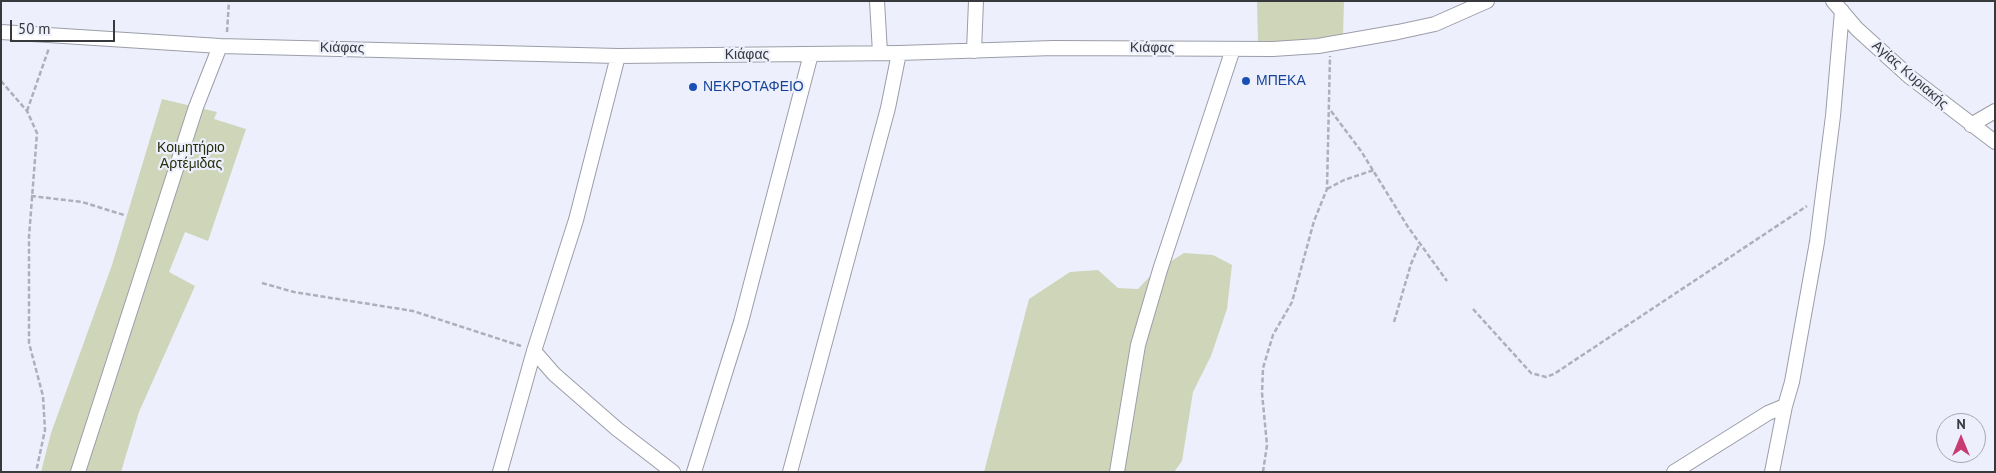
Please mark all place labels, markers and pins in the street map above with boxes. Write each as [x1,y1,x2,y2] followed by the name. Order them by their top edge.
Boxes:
[1256,73,1306,89] place label: ΜΠΕΚΑ
[1240,75,1252,87] marker: ΜΠΕΚΑ
[703,79,804,95] place label: ΝΕΚΡΟΤΑΦΕΙΟ
[687,81,699,93] marker: ΝΕΚΡΟΤΑΦΕΙΟ

